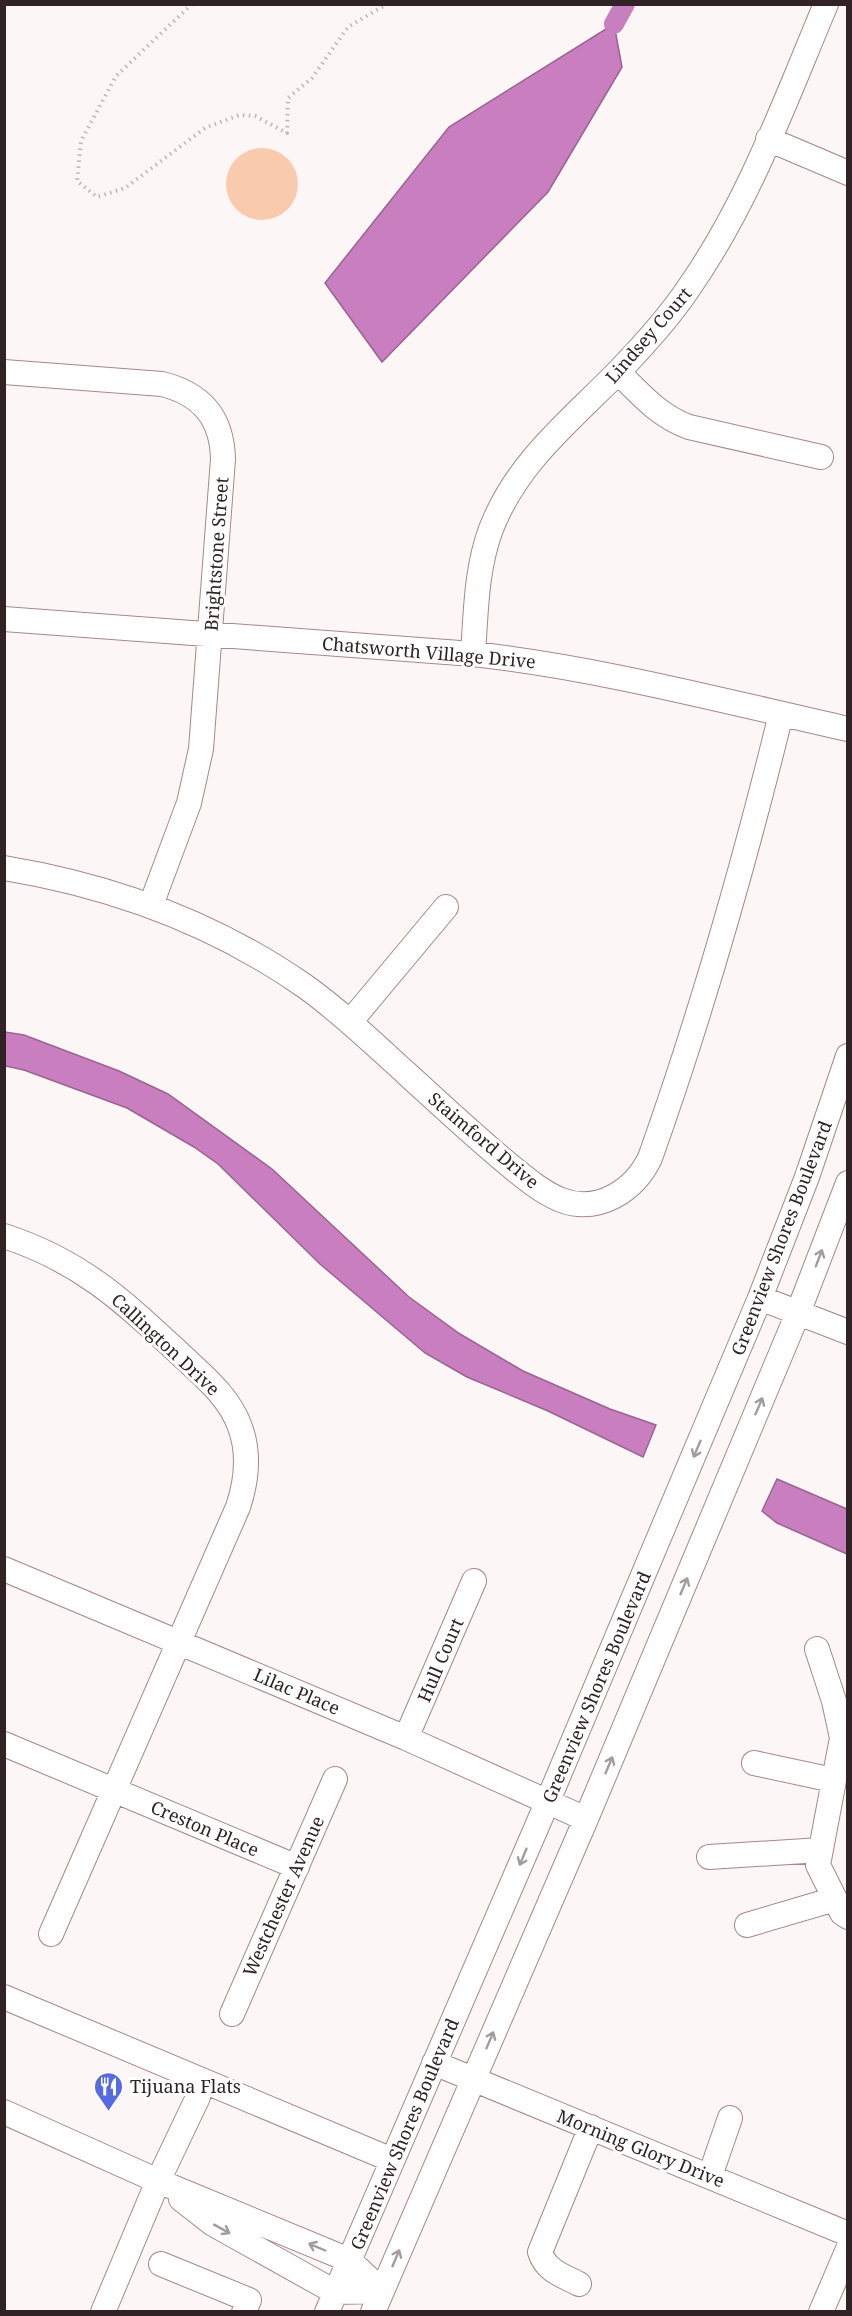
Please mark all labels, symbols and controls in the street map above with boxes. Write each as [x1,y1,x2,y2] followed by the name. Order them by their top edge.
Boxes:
[600,282,696,388] street label: Lindsey Court
[199,476,233,632] street label: Brightstone Street
[321,631,537,673] street label: Chatsworth Village Drive
[424,1087,544,1193] street label: Staimford Drive
[725,1117,837,1359] street label: Greenview Shores Boulevard
[814,1249,825,1268] one-way arrow
[107,1288,225,1400] street label: Callington Drive
[754,1397,765,1415] one-way arrow
[691,1439,702,1457] one-way arrow
[536,1567,656,1807] street label: Greenview Shores Boulevard
[679,1577,690,1595] one-way arrow
[412,1614,468,1706] street label: Hull Court
[250,1662,344,1720] street label: Lilac Place
[603,1757,615,1775] one-way arrow
[147,1794,263,1862] street label: Creston Place
[237,1812,329,1980] street label: Westchester Avenue
[517,1848,528,1866] one-way arrow
[344,2014,464,2254] street label: Greenview Shores Boulevard
[485,2032,497,2050] one-way arrow
[93,2070,125,2112] restaurant icon: Tijuana Flats
[130,2074,241,2098] place label: Tijuana Flats
[554,2103,728,2193] street label: Morning Glory Drive
[213,2223,230,2235] one-way arrow
[309,2241,327,2252] one-way arrow
[391,2249,403,2267] one-way arrow

